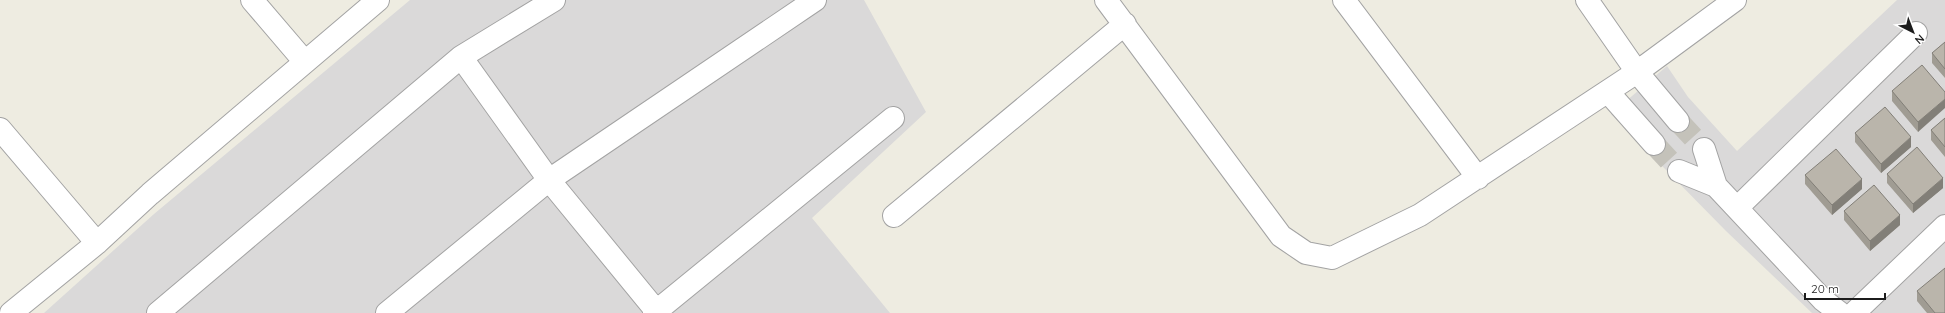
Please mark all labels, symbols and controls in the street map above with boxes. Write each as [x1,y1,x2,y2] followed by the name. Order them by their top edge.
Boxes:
[1893,12,1933,52] north arrow
[1912,32,1927,47] text: N
[1805,275,1885,301] scale bar
[1811,281,1839,296] text: 20 m

